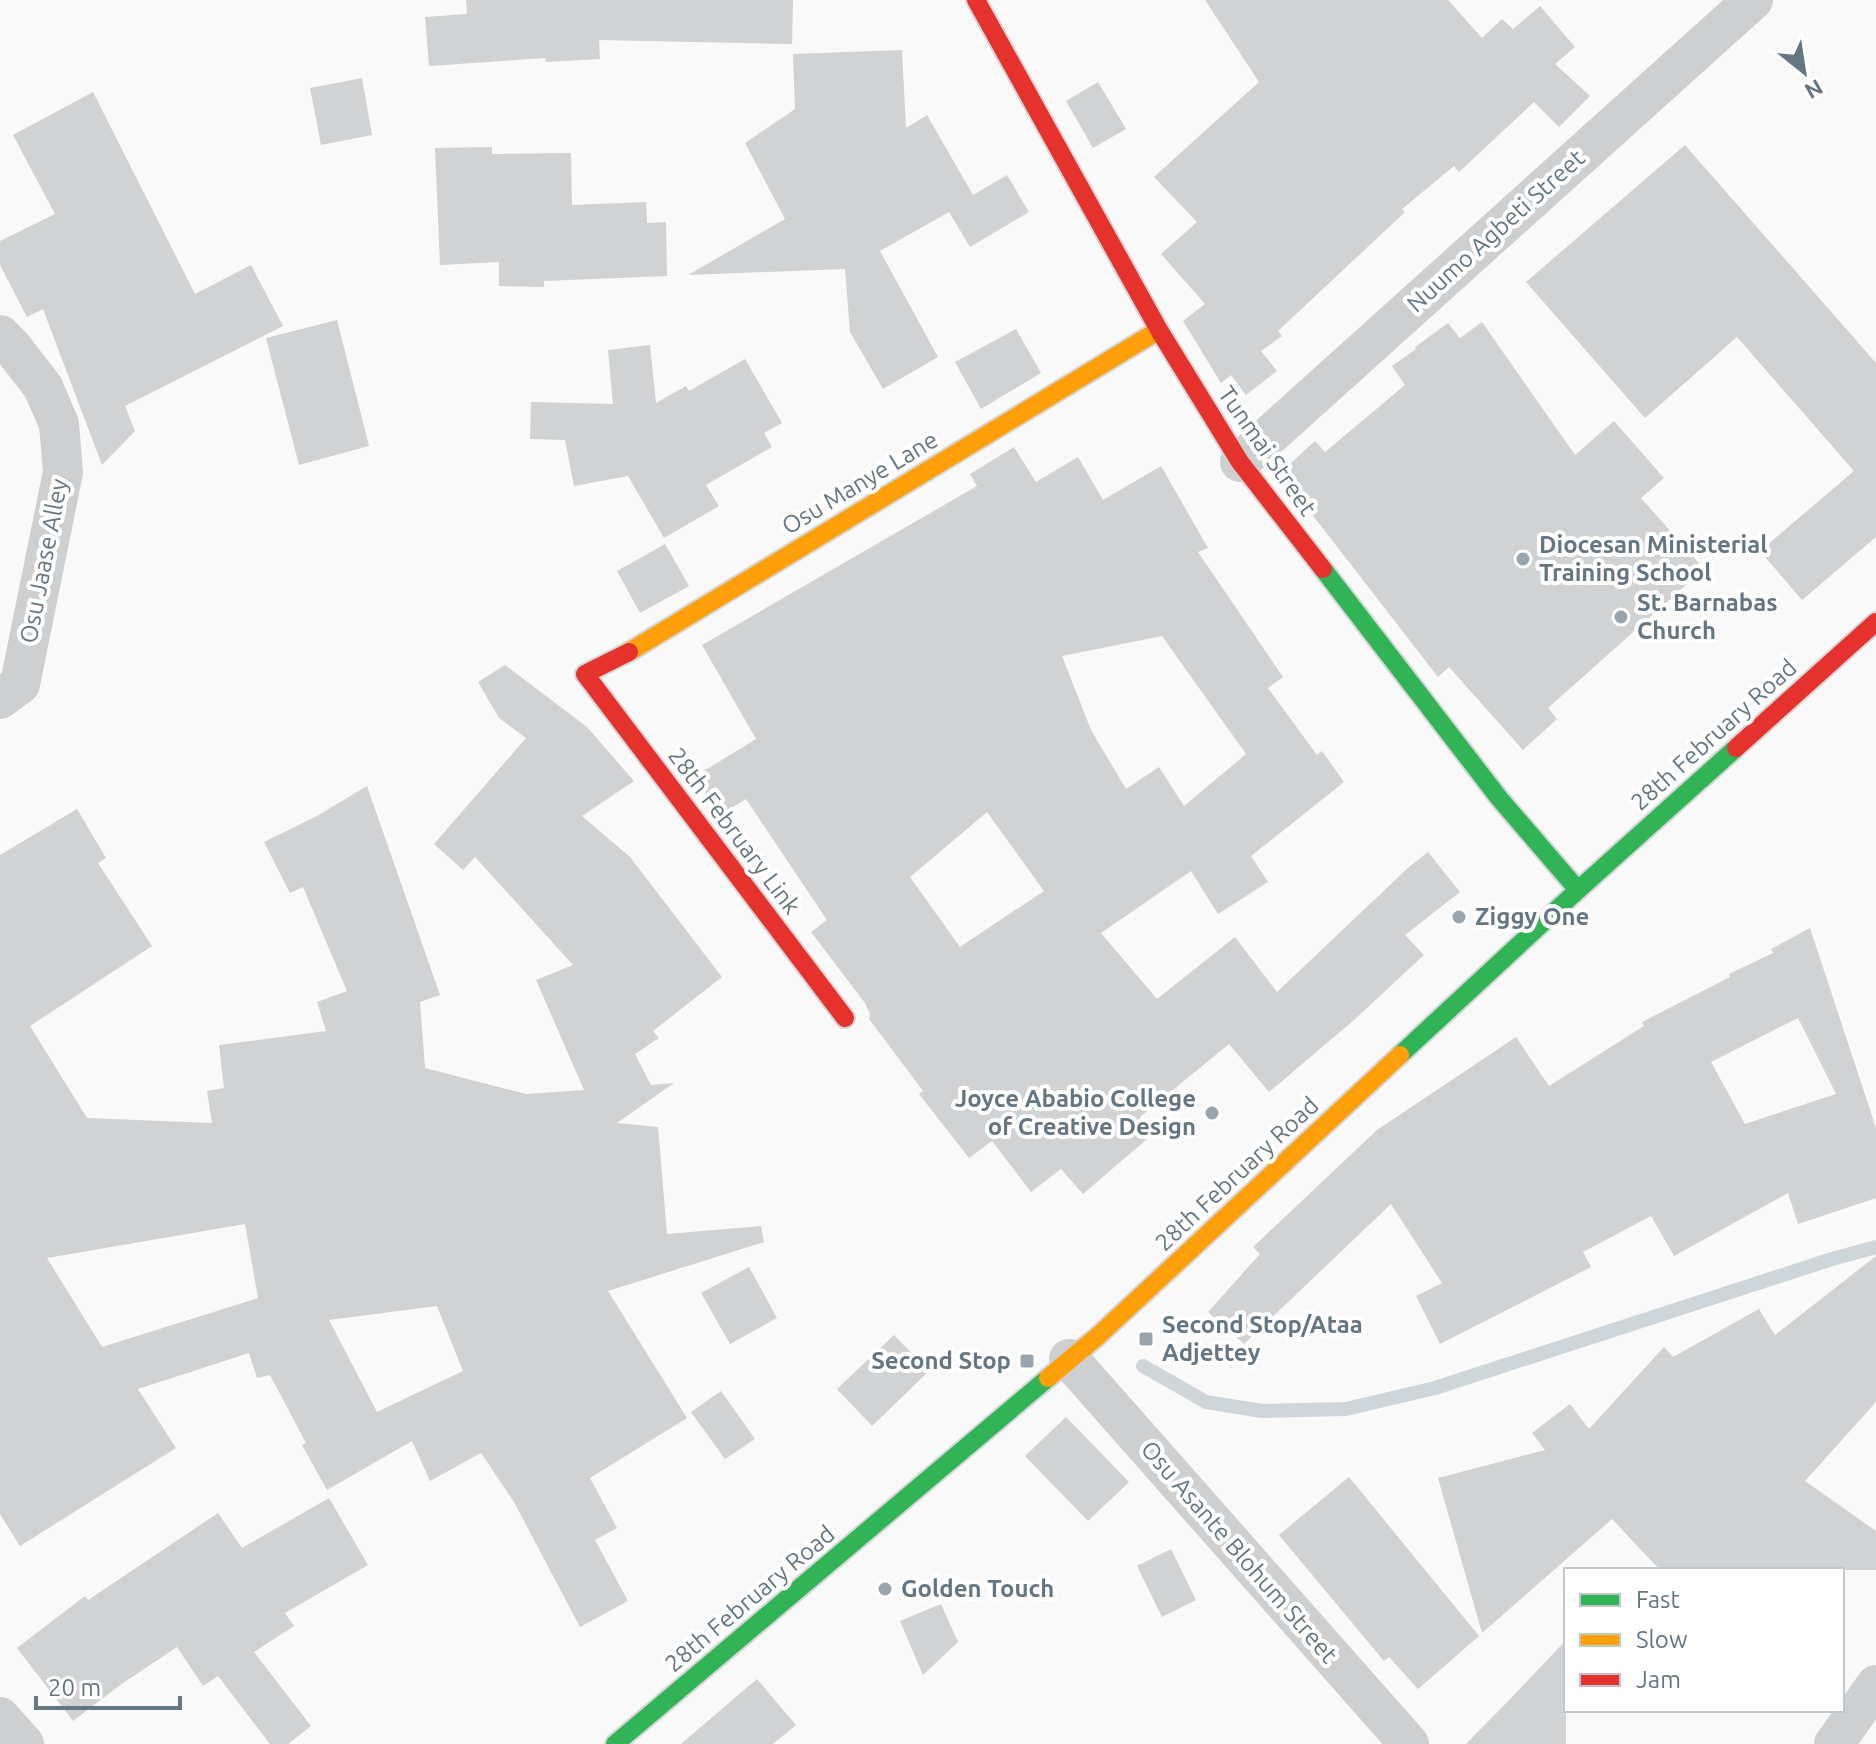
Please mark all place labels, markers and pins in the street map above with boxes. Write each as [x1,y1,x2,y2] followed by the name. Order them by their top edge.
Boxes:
[1539,531,1768,586] place label: Diocesan Ministerial Training School
[1514,550,1532,568] marker: Diocesan Ministerial Training School
[1637,589,1778,644] place label: St. Barnabas Church
[1612,608,1630,626] marker: St. Barnabas Church
[1475,903,1589,930] place label: Ziggy One
[1450,908,1468,926] marker: Ziggy One
[955,1085,1196,1140] place label: Joyce Ababio College of Creative Design
[1203,1104,1221,1122] marker: Joyce Ababio College of Creative Design
[1162,1311,1363,1366] place label: Second Stop/Ataa Adjettey
[1137,1330,1155,1348] marker: Second Stop/Ataa Adjettey
[871,1347,1011,1374] place label: Second Stop
[1018,1352,1036,1370] marker: Second Stop
[901,1575,1054,1602] place label: Golden Touch
[876,1580,894,1598] marker: Golden Touch

